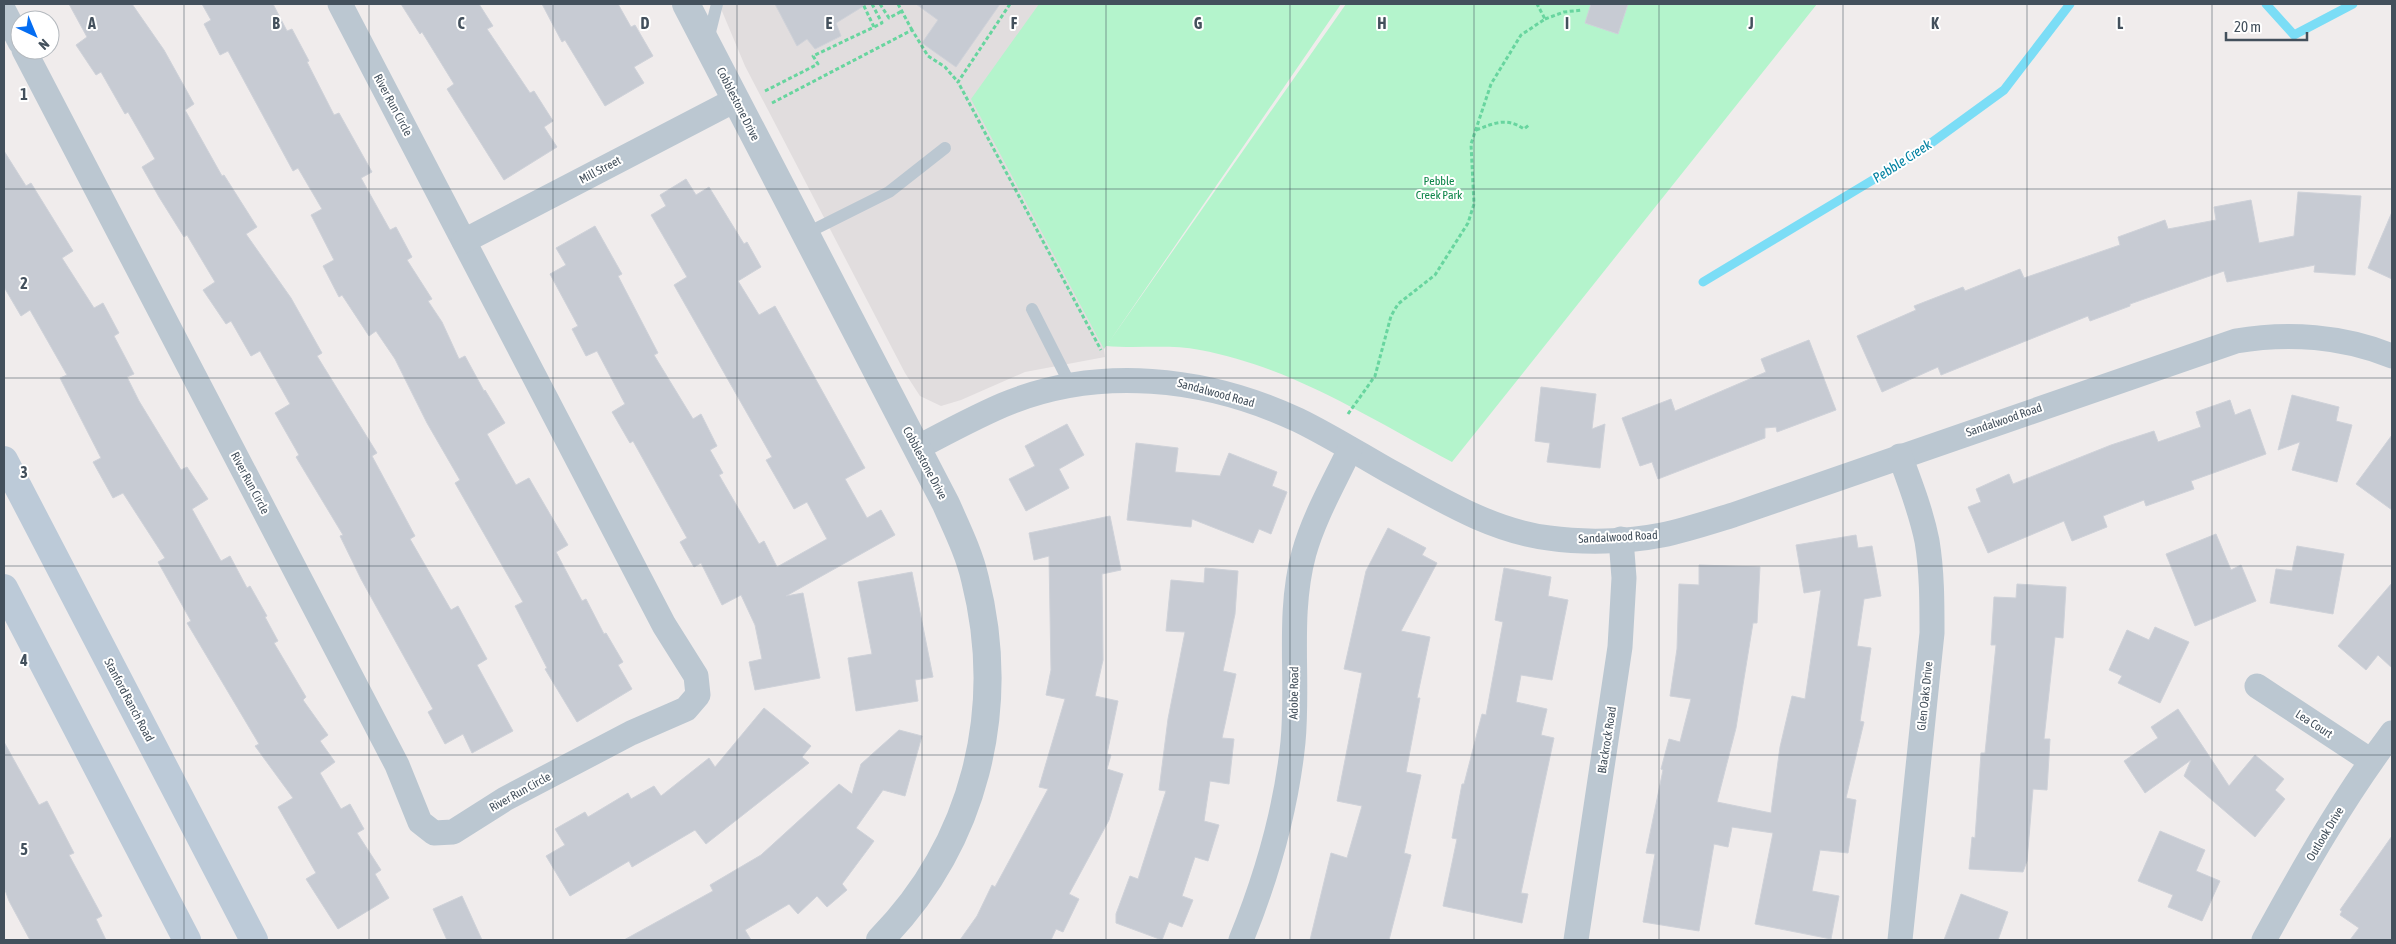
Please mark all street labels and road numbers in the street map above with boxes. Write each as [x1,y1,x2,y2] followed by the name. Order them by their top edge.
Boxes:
[714,65,762,143] street label: Cobblestone Drive
[371,72,415,138] street label: River Run Circle
[577,153,624,187] street label: Mill Street
[1176,376,1256,410] street label: Sandalwood Road
[1964,400,2044,440] street label: Sandalwood Road
[900,424,950,502] street label: Cobblestone Drive
[228,450,272,516] street label: River Run Circle
[1578,528,1658,546] street label: Sandalwood Road
[101,656,157,744] street label: Stanford Ranch Road
[1914,661,1936,731] street label: Glen Oaks Drive
[1287,666,1301,720] street label: Adobe Road
[1595,706,1619,774] street label: Blackrock Road
[2293,707,2335,741] street label: Lea Court
[487,769,553,815] street label: River Run Circle
[2303,804,2347,864] street label: Outlook Drive

